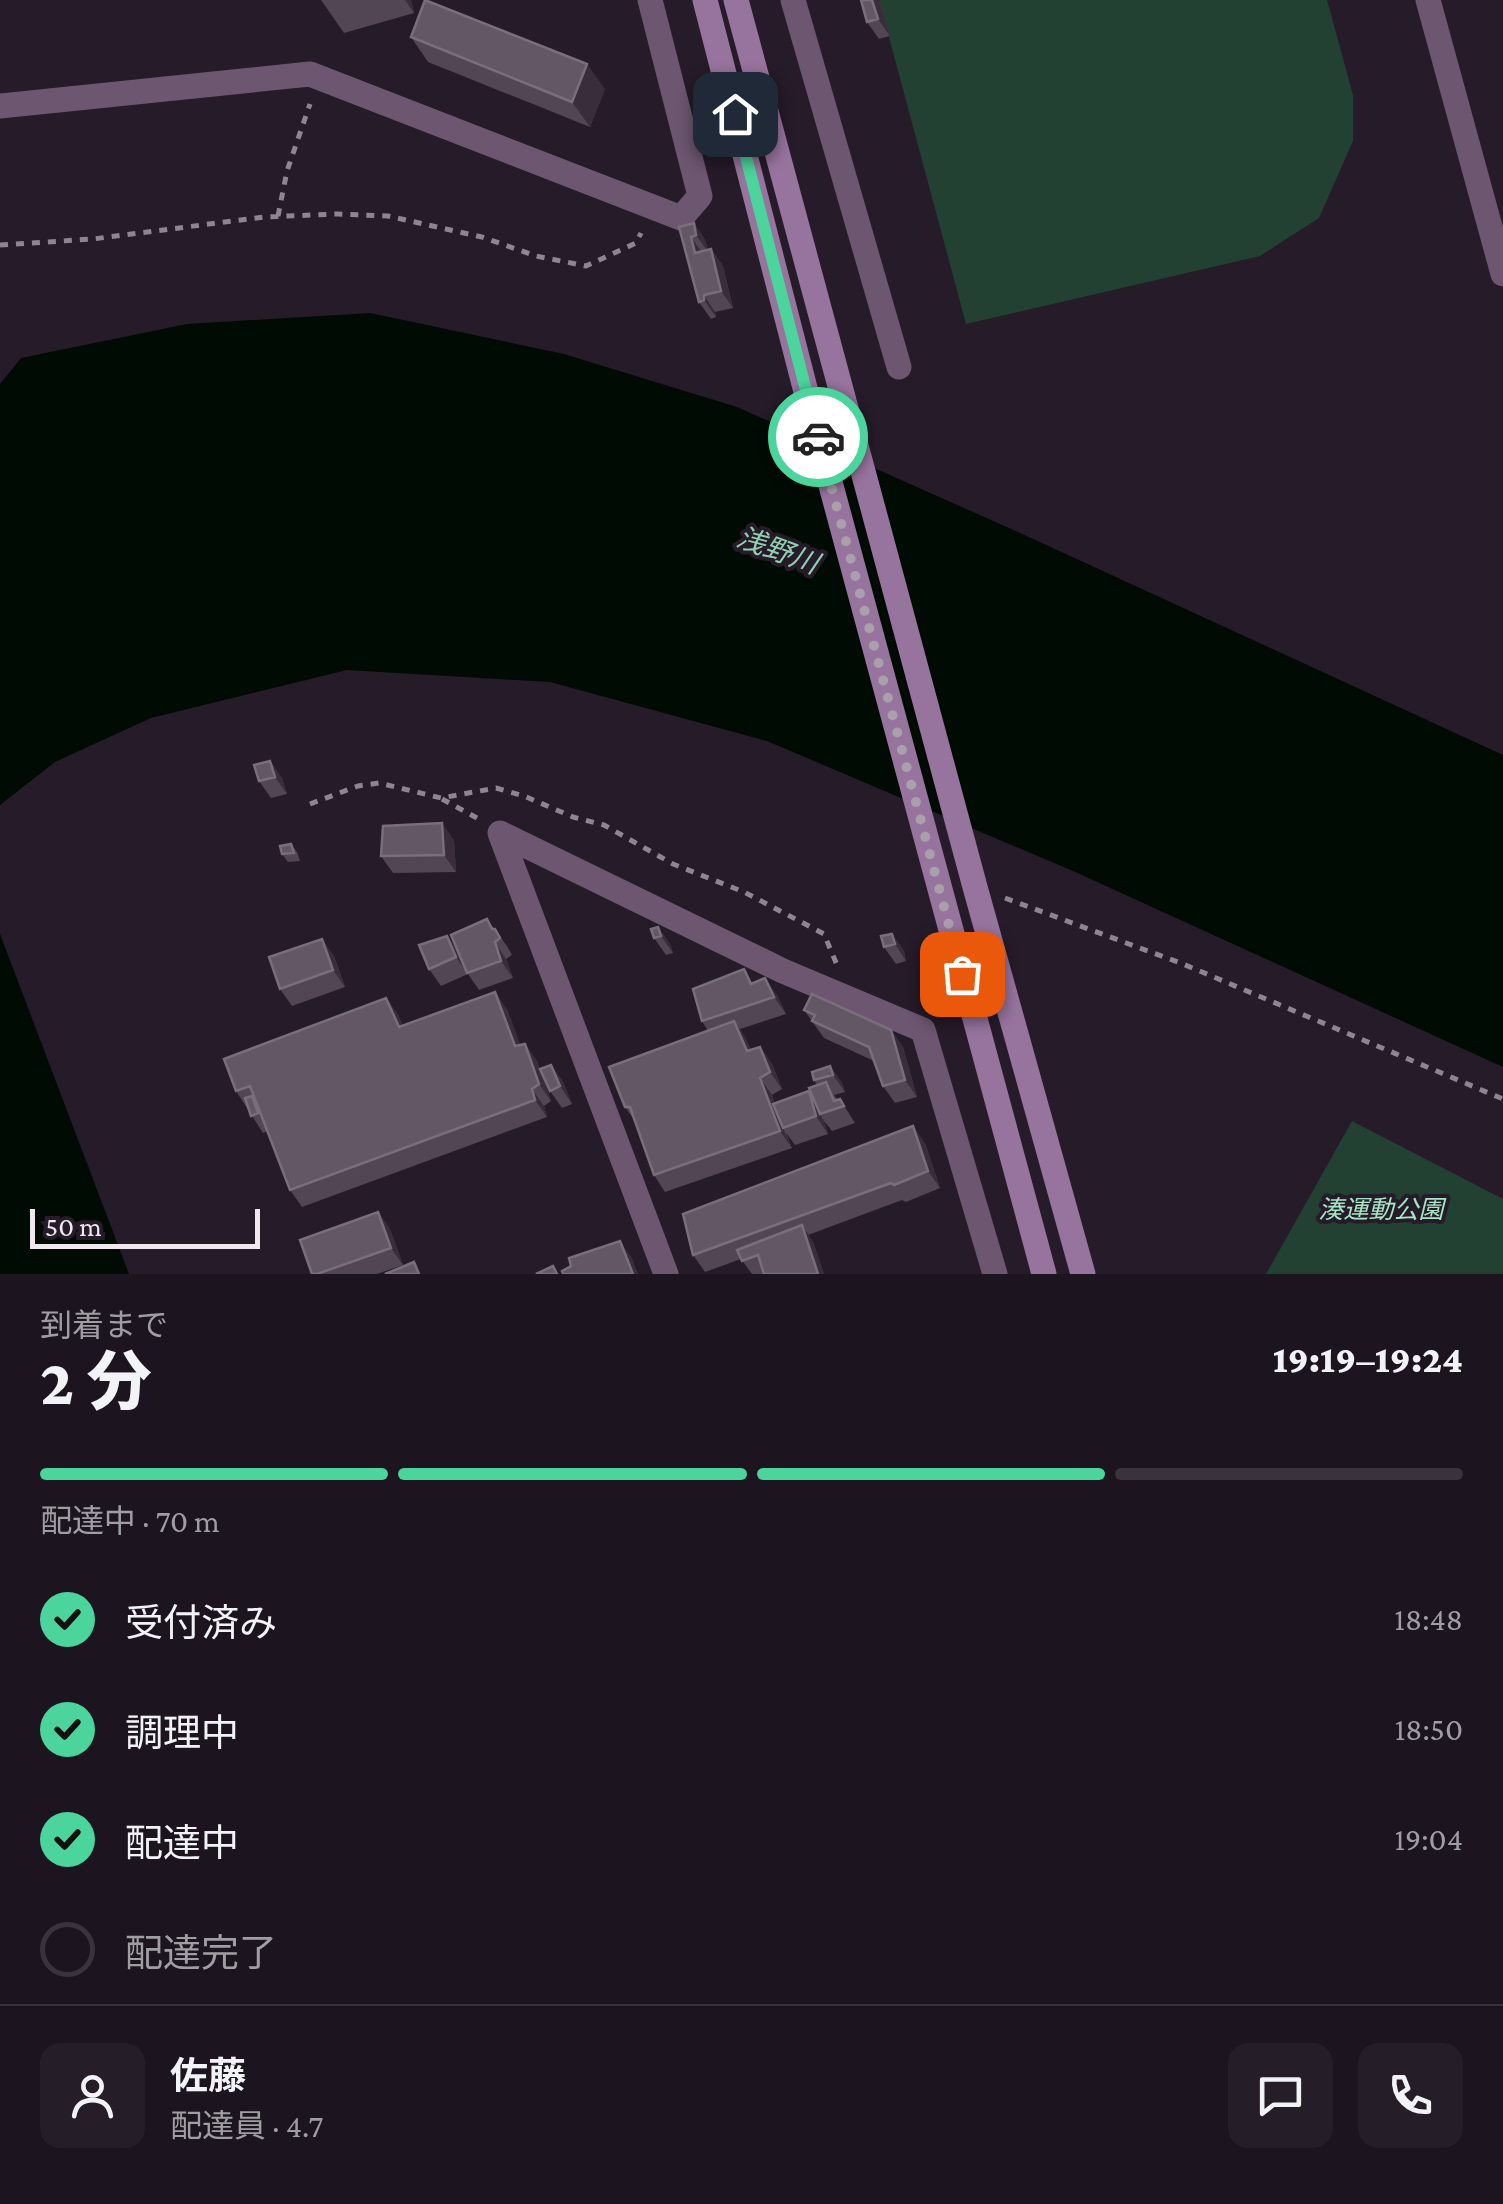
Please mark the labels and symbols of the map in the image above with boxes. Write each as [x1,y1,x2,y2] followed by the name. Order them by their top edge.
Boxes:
[693,72,778,157] pin
[768,387,868,487] courier
[733,522,825,580] water label: 浅野川
[920,932,1005,1017] pin
[1318,1196,1446,1223] park label: 湊運動公園
[30,1204,260,1248] scale bar

